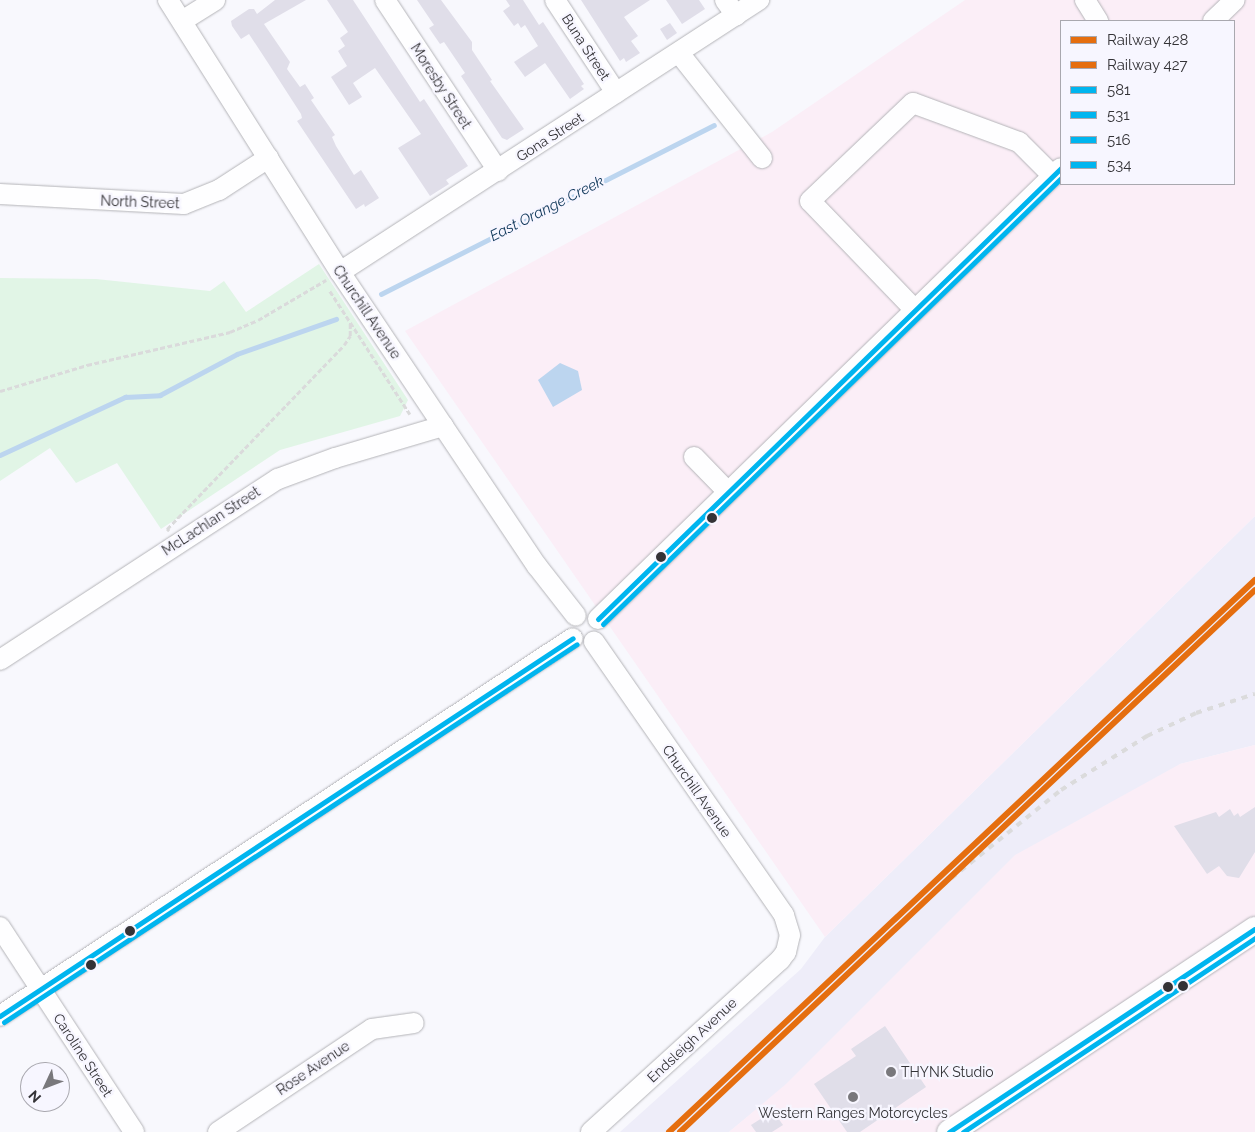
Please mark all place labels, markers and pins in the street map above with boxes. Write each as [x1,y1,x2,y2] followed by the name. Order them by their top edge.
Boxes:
[707,513,717,523] unlabelled marker
[656,552,666,562] unlabelled marker
[125,926,135,936] unlabelled marker
[86,960,96,970] unlabelled marker
[1178,981,1188,991] unlabelled marker
[1163,982,1173,992] unlabelled marker
[901,1064,994,1080] place label: THYNK Studio
[885,1066,897,1078] marker: THYNK Studio
[847,1091,859,1103] marker: Western Ranges Motorcycles
[758,1105,948,1121] place label: Western Ranges Motorcycles

